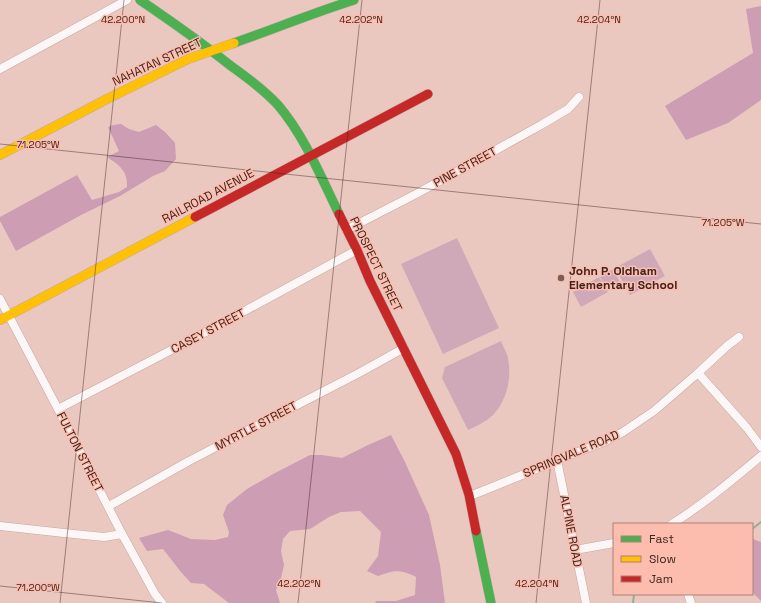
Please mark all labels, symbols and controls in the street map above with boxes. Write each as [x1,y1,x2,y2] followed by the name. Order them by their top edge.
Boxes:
[101,13,145,26] text: 42.200°N
[339,13,383,26] text: 42.202°N
[577,13,621,26] text: 42.204°N
[110,34,204,90] street label: NAHATAN STREET
[16,138,60,151] text: 71.205°W
[430,143,500,191] street label: PINE STREET
[159,165,257,227] street label: RAILROAD AVENUE
[346,214,406,314] street label: PROSPECT STREET
[701,216,745,229] text: 71.205°W
[569,263,677,293] place label: John P. Oldham Elementary School
[556,273,566,283] marker: John P. Oldham Elementary School
[168,305,248,357] street label: CASEY STREET
[212,398,300,454] street label: MYRTLE STREET
[53,409,107,495] street label: FULTON STREET
[521,427,621,481] street label: SPRINGVALE ROAD
[556,494,586,568] street label: ALPINE ROAD
[613,523,753,595] legend
[649,531,674,547] text: Fast
[649,551,676,567] text: Slow
[649,571,673,587] text: Jam
[277,577,321,590] text: 42.202°N
[515,577,559,590] text: 42.204°N
[16,581,60,594] text: 71.200°W

